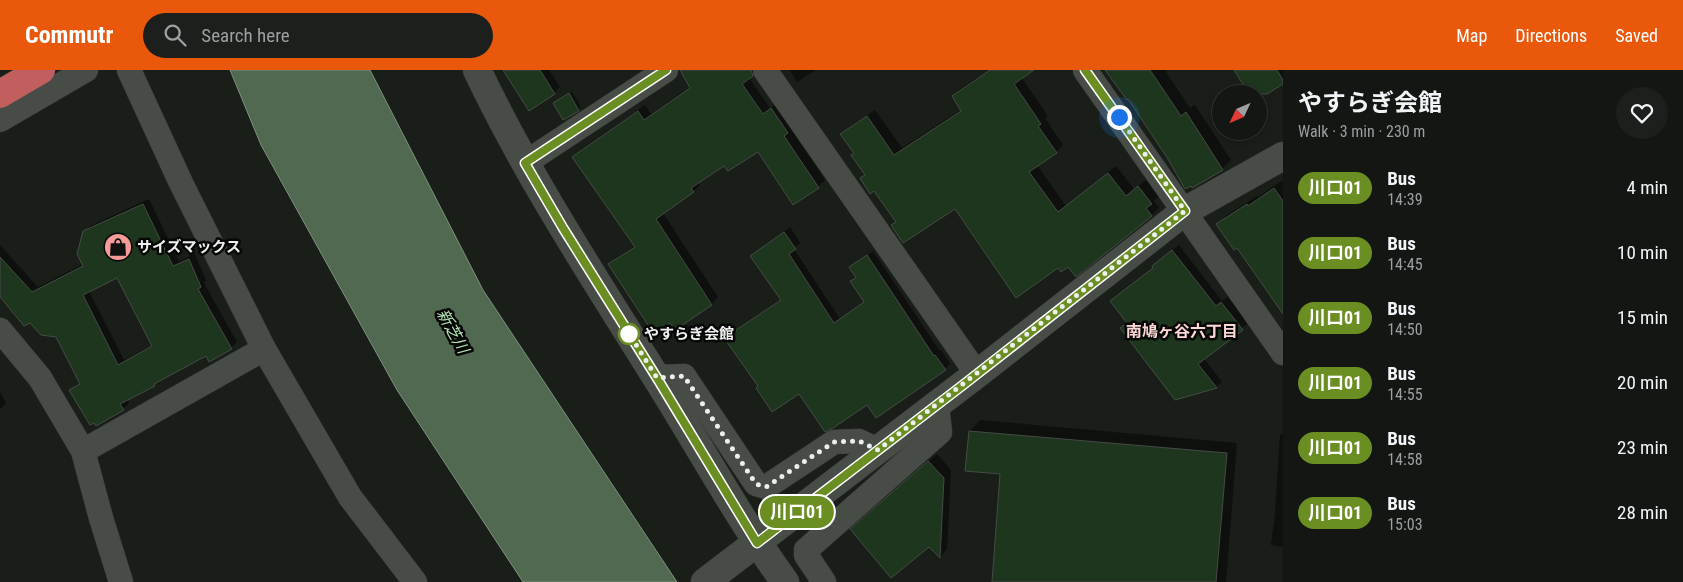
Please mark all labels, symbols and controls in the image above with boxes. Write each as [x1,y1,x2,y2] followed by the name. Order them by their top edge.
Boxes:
[143,13,493,58] search box
[25,21,113,49] text: Commutr
[161,21,189,49] icon: search
[201,24,290,47] text: Search here
[1456,25,1487,46] text: Map
[1515,25,1587,46] text: Directions
[1615,25,1658,46] text: Saved
[1212,85,1268,140] north arrow
[1212,85,1267,140] map controls
[1616,87,1668,139] button: heart
[1298,89,1442,117] text: やすらぎ会館
[1107,105,1132,130] your location
[1298,122,1425,141] text: Walk · 3 min · 230 m
[1387,167,1416,190] text: Bus
[1626,176,1668,199] text: 4 min
[1308,177,1362,198] text: 川口01
[1387,190,1423,209] text: 14:39
[103,232,133,262] shop icon: サイズマックス
[1387,232,1416,255] text: Bus
[137,238,241,256] place label: サイズマックス
[1617,241,1668,264] text: 10 min
[1308,242,1362,263] text: 川口01
[1387,255,1423,274] text: 14:45
[1387,297,1416,320] text: Bus
[433,305,474,358] water label: 新芝川
[1617,306,1668,329] text: 15 min
[1308,307,1362,328] text: 川口01
[1387,320,1423,339] text: 14:50
[1126,322,1238,341] district label: 南鳩ヶ谷六丁目
[618,323,640,345] marker: やすらぎ会館
[644,325,734,343] place label: やすらぎ会館
[1387,362,1416,385] text: Bus
[1617,371,1668,394] text: 20 min
[1308,372,1362,393] text: 川口01
[1387,385,1423,404] text: 14:55
[1387,427,1416,450] text: Bus
[1617,436,1668,459] text: 23 min
[1308,437,1362,458] text: 川口01
[1387,450,1423,469] text: 14:58
[1387,492,1416,515] text: Bus
[762,496,832,528] line badge: 川口01
[770,501,824,522] text: 川口01
[1617,501,1668,524] text: 28 min
[1308,502,1362,523] text: 川口01
[1387,515,1423,534] text: 15:03

